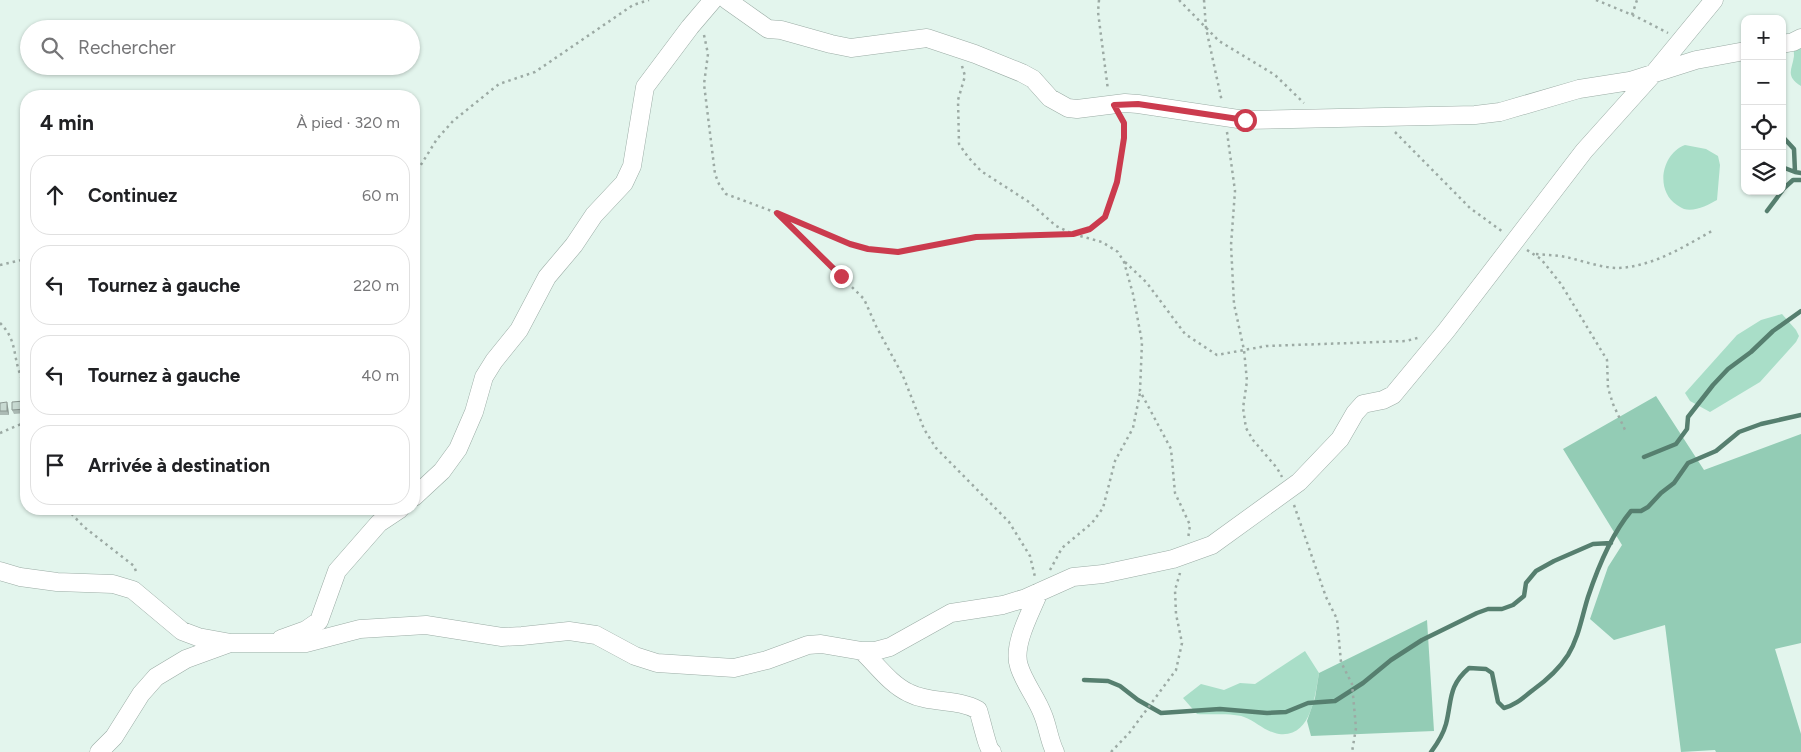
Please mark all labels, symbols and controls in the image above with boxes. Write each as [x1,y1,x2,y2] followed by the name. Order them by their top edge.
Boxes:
[1741,15,1786,195] map controls
[1741,15,1786,60] button: +
[20,20,420,75] search box
[38,34,66,62] icon: search
[78,36,176,59] text: Rechercher
[1741,60,1786,105] button: −
[1741,105,1786,150] button: locate
[1234,109,1257,132] route start
[40,110,94,135] text: 4 min
[296,113,400,132] text: À pied · 320 m
[1741,150,1786,195] button: layers
[41,181,69,209] icon: ahead
[88,184,177,207] text: Continuez
[362,186,399,205] text: 60 m
[830,265,853,288] route end
[41,271,69,299] icon: left
[88,274,240,297] text: Tournez à gauche
[353,276,399,295] text: 220 m
[41,361,69,389] icon: left
[88,364,240,387] text: Tournez à gauche
[361,366,399,385] text: 40 m
[41,451,69,479] icon: arrive
[88,454,270,477] text: Arrivée à destination

